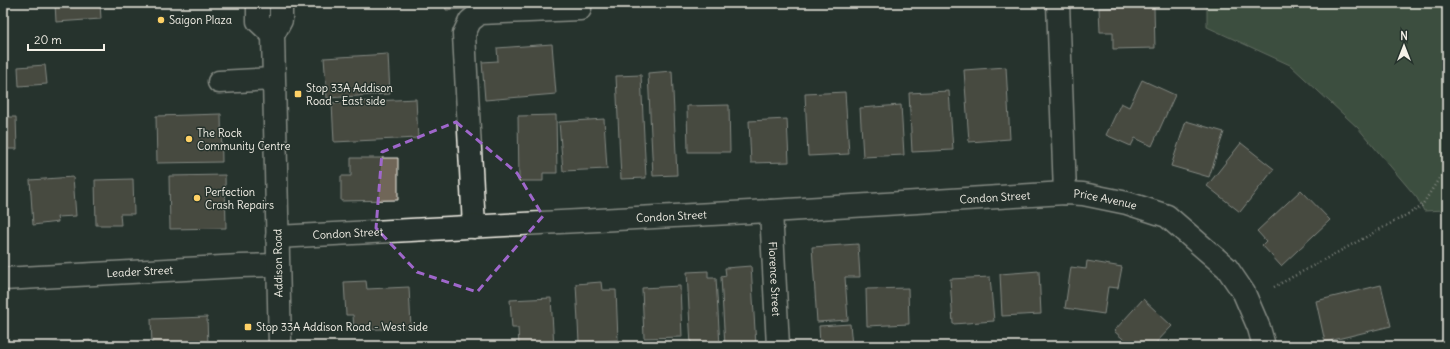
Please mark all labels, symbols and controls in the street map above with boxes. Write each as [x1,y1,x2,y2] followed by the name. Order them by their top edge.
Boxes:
[169,13,232,27] place label: Saigon Plaza
[156,15,166,25] marker: Saigon Plaza
[28,26,104,52] scale bar
[1384,26,1424,66] north arrow
[1400,29,1408,43] text: N
[34,32,62,47] text: 20 m
[306,81,393,108] place label: Stop 33A Addison Road - East side
[293,89,303,99] marker: Stop 33A Addison Road - East side
[197,126,290,153] place label: The Rock Community Centre
[184,134,194,144] marker: The Rock Community Centre
[205,185,274,212] place label: Perfection Crash Repairs
[1073,186,1139,213] street label: Price Avenue
[959,188,1031,206] street label: Condon Street
[192,193,202,203] marker: Perfection Crash Repairs
[636,207,707,225] street label: Condon Street
[312,224,384,242] street label: Condon Street
[270,228,286,297] street label: Addison Road
[766,241,783,317] street label: Florence Street
[106,263,174,280] street label: Leader Street
[256,320,428,334] place label: Stop 33A Addison Road - West side
[243,322,253,332] marker: Stop 33A Addison Road - West side

